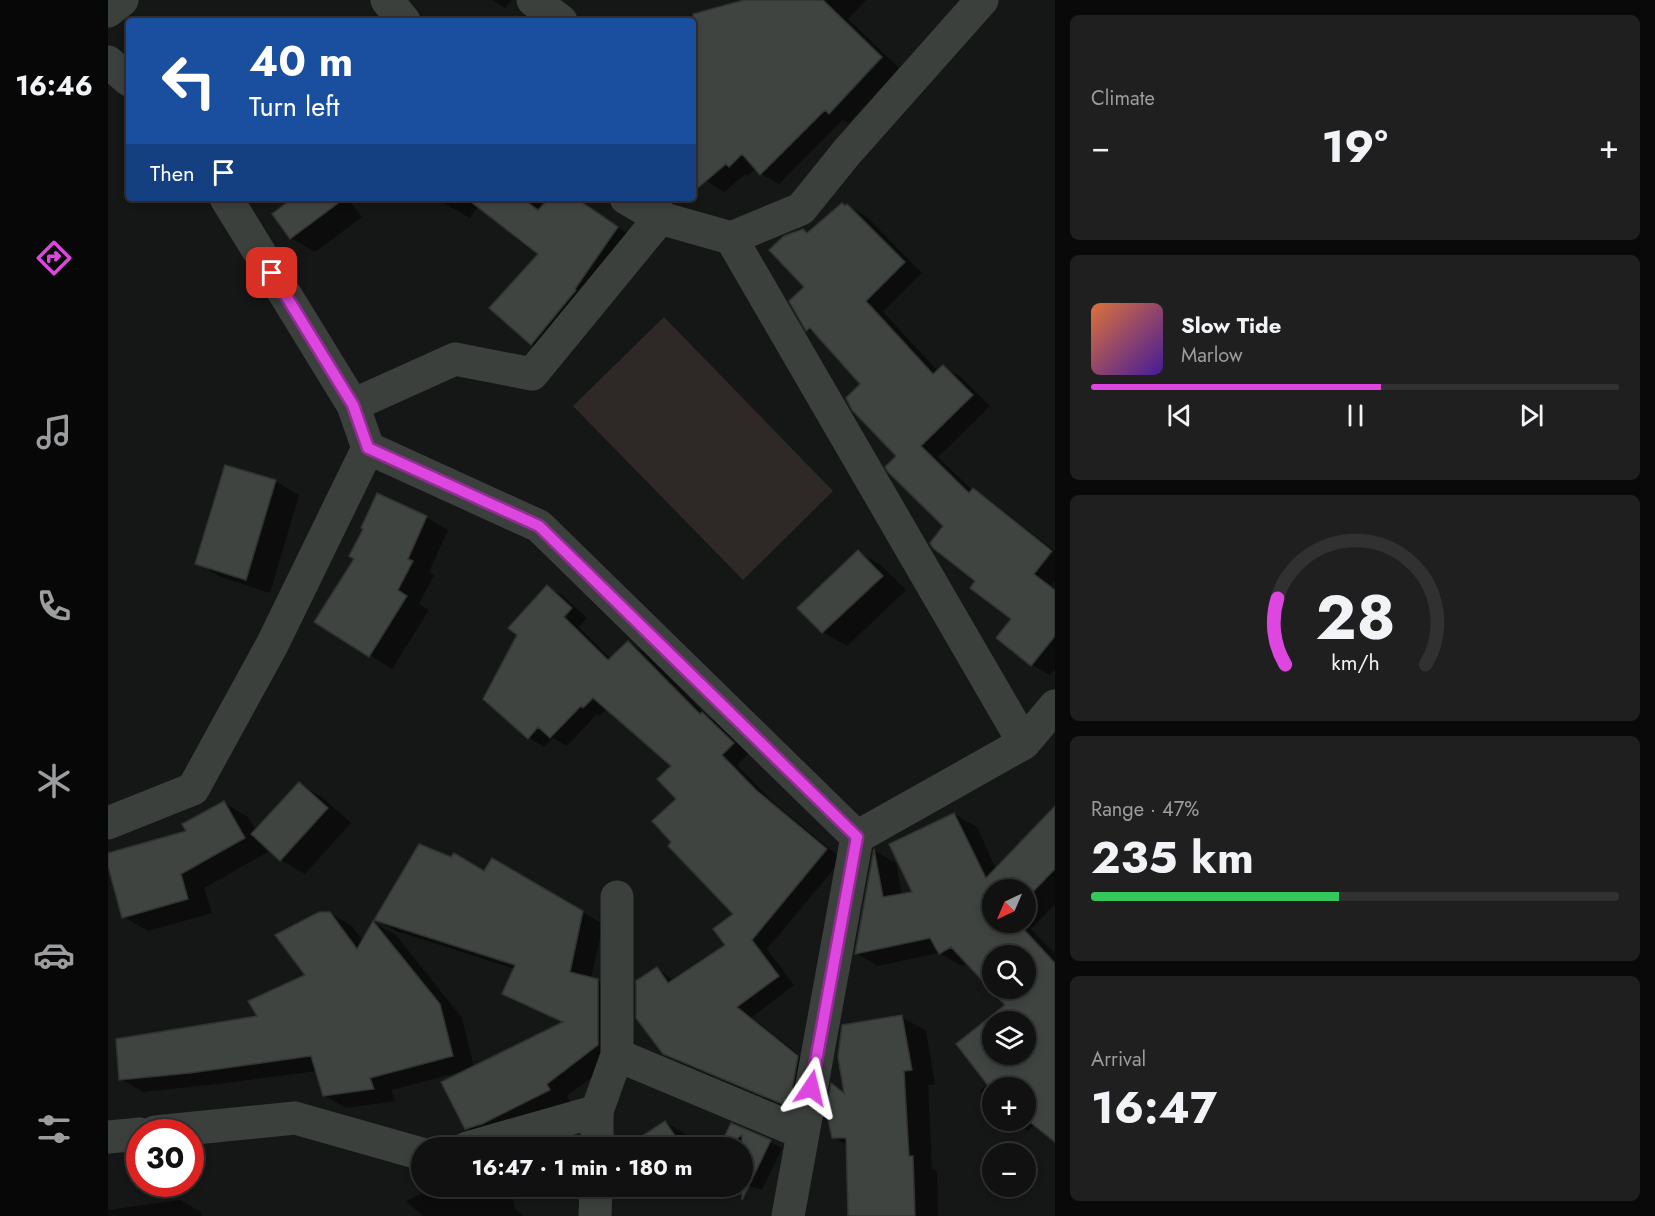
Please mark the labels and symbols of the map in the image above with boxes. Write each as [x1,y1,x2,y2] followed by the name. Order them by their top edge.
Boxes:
[246,247,297,298] pin
[982,879,1036,933] north arrow
[779,1056,843,1120] position arrow
[126,1119,204,1197] speed limit sign: 30

